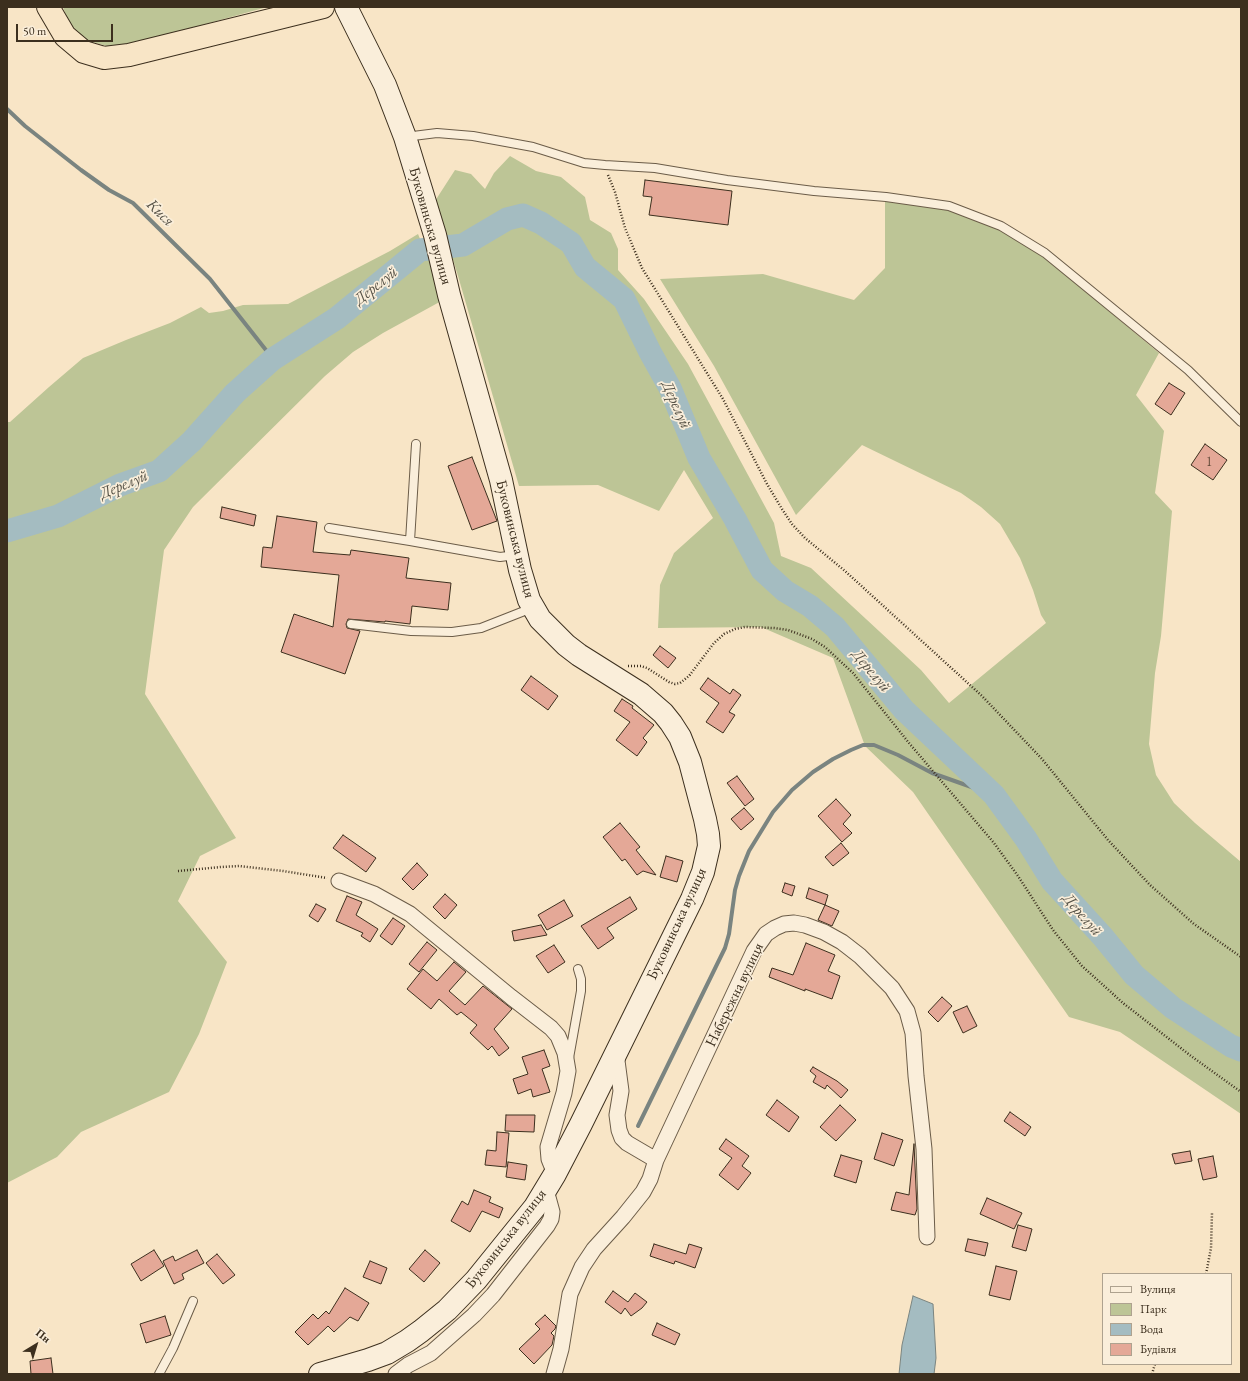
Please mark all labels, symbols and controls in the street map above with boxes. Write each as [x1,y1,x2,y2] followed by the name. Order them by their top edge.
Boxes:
[18,16,115,42] scale bar
[23,23,46,39] text: 50 m
[405,165,455,287] street label: Буковинська вулиця
[142,195,178,231] water label: Кися
[350,263,402,309] water label: Дерелуй
[657,378,695,432] water label: Дерелуй
[1206,454,1212,470] house number: 1
[97,466,151,504] water label: Дерелуй
[492,478,538,600] street label: Буковинська вулиця
[847,646,895,696] water label: Дерелуй
[643,865,711,983] street label: Буковинська вулиця
[1058,890,1106,940] water label: Дерелуй
[702,940,768,1050] street label: Набережна вулиця
[462,1186,550,1292] street label: Буковинська вулиця
[1102,1273,1232,1365] legend
[1140,1281,1176,1297] text: Вулиця
[1140,1301,1167,1317] text: Парк
[1140,1321,1163,1337] text: Вода
[16,1325,56,1365] north arrow
[33,1325,54,1346] text: Пн
[1140,1341,1176,1357] text: Будівля

